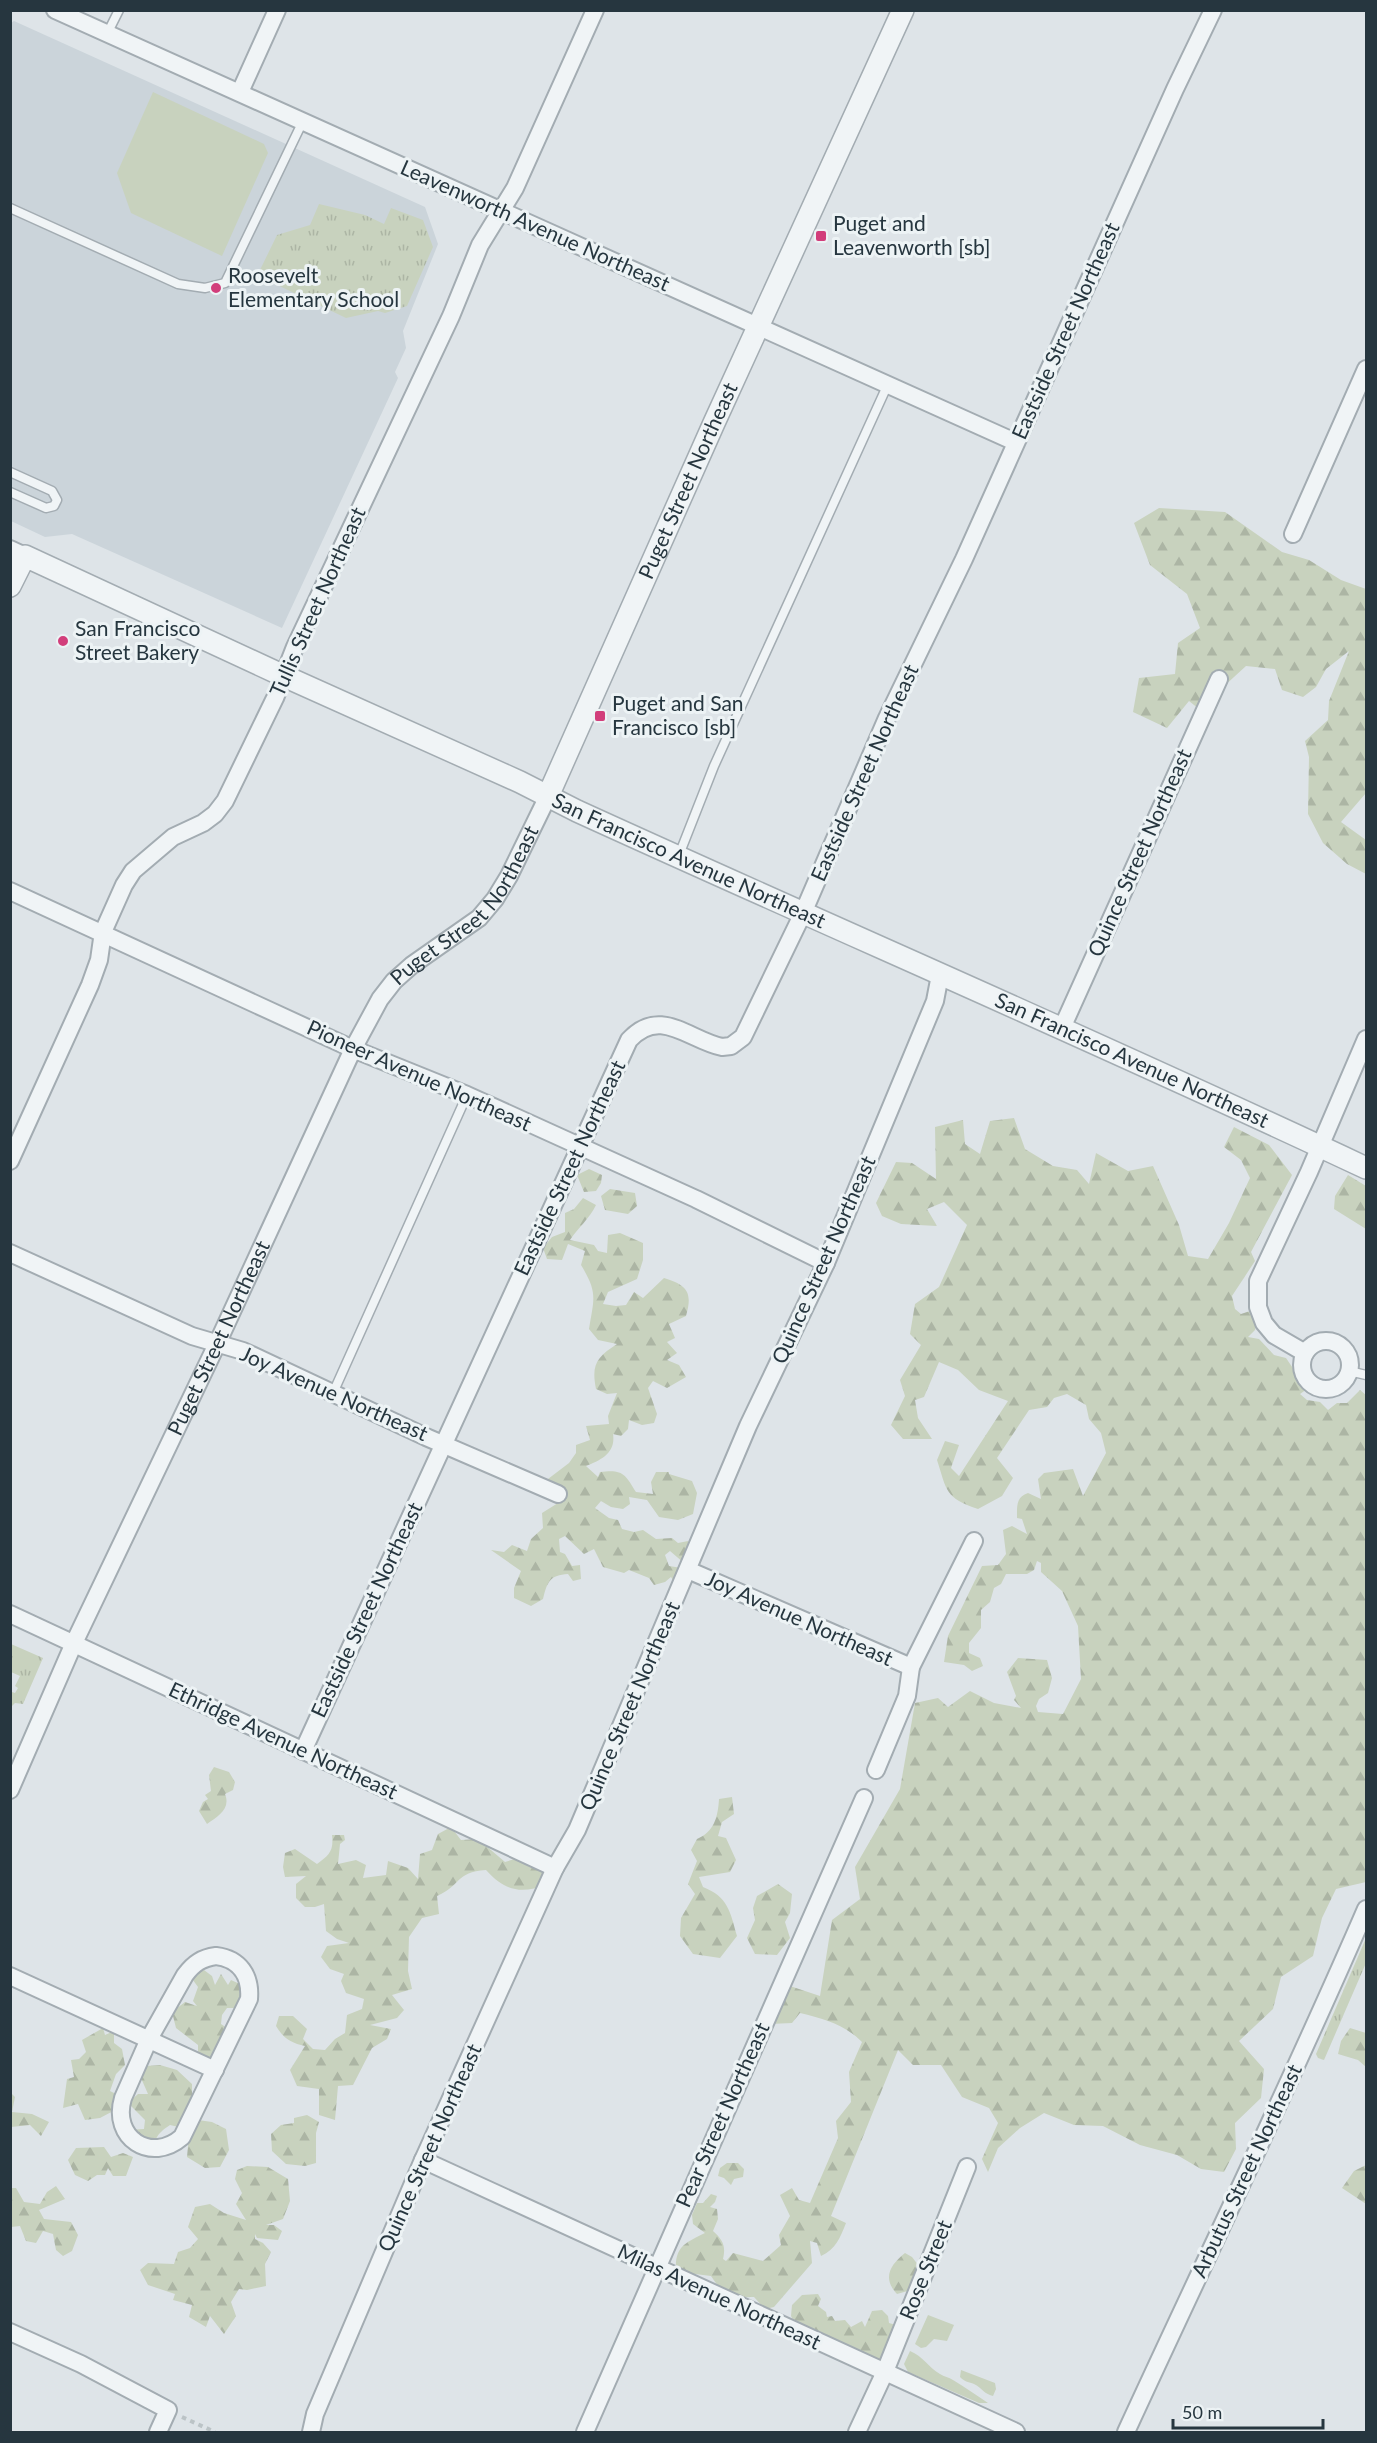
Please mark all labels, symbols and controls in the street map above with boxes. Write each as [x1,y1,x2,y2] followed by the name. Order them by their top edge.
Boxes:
[397,154,674,296] street label: Leavenworth Avenue Northeast
[833,210,991,259] place label: Puget and Leavenworth [sb]
[1005,218,1124,443] street label: Eastside Street Northeast
[814,229,828,243] marker: Puget and Leavenworth [sb]
[228,262,399,311] place label: Roosevelt Elementary School
[209,281,223,295] marker: Roosevelt Elementary School
[632,378,742,582] street label: Puget Street Northeast
[264,502,370,700] street label: Tullis Street Northeast
[75,615,200,664] place label: San Francisco Street Bakery
[56,634,70,648] marker: San Francisco Street Bakery
[804,660,923,885] street label: Eastside Street Northeast
[612,690,744,739] place label: Puget and San Francisco [sb]
[593,709,607,723] marker: Puget and San Francisco [sb]
[1082,744,1196,960] street label: Quince Street Northeast
[548,787,830,933] street label: San Francisco Avenue Northeast
[384,821,543,989] street label: Puget Street Northeast
[992,986,1274,1132] street label: San Francisco Avenue Northeast
[304,1014,536,1136] street label: Pioneer Avenue Northeast
[508,1055,630,1279] street label: Eastside Street Northeast
[766,1151,880,1367] street label: Quince Street Northeast
[161,1236,274,1439] street label: Puget Street Northeast
[237,1340,433,1445] street label: Joy Avenue Northeast
[305,1497,427,1721] street label: Eastside Street Northeast
[702,1565,898,1670] street label: Joy Avenue Northeast
[573,1597,684,1814] street label: Quince Street Northeast
[165,1676,402,1804] street label: Ethridge Avenue Northeast
[670,2018,774,2211] street label: Pear Street Northeast
[372,2039,486,2255] street label: Quince Street Northeast
[1185,2059,1306,2281] street label: Arbutus Street Northeast
[893,2216,956,2323] street label: Rose Street
[614,2238,826,2354] street label: Milas Avenue Northeast
[1173,2392,1323,2430] scale bar
[1182,2401,1222,2423] text: 50 m

